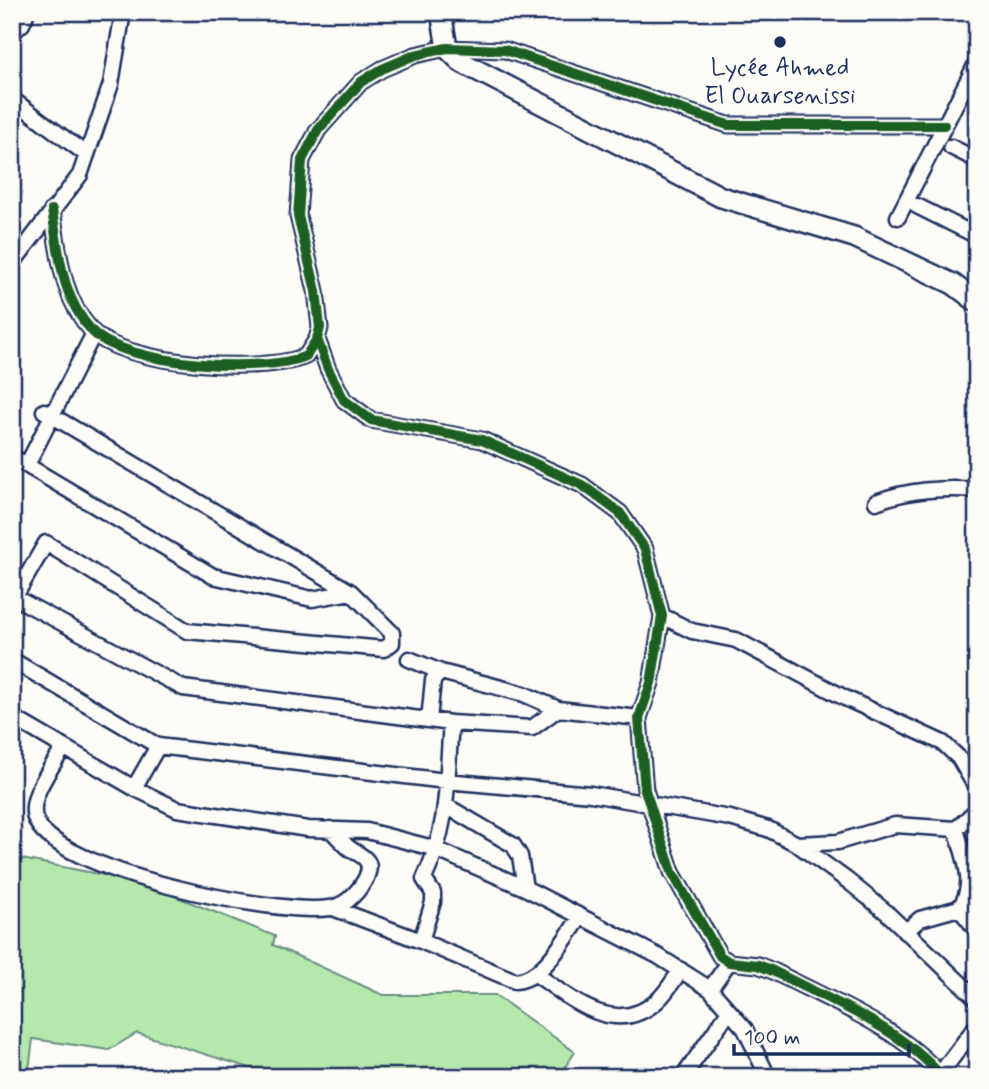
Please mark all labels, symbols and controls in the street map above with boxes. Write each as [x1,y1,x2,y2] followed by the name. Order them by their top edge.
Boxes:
[772,34,788,50] marker: Lycée Ahmed El Ouarsenissi
[704,53,856,112] place label: Lycée Ahmed El Ouarsenissi
[734,1012,908,1056] scale bar
[744,1024,800,1052] text: 100 m

